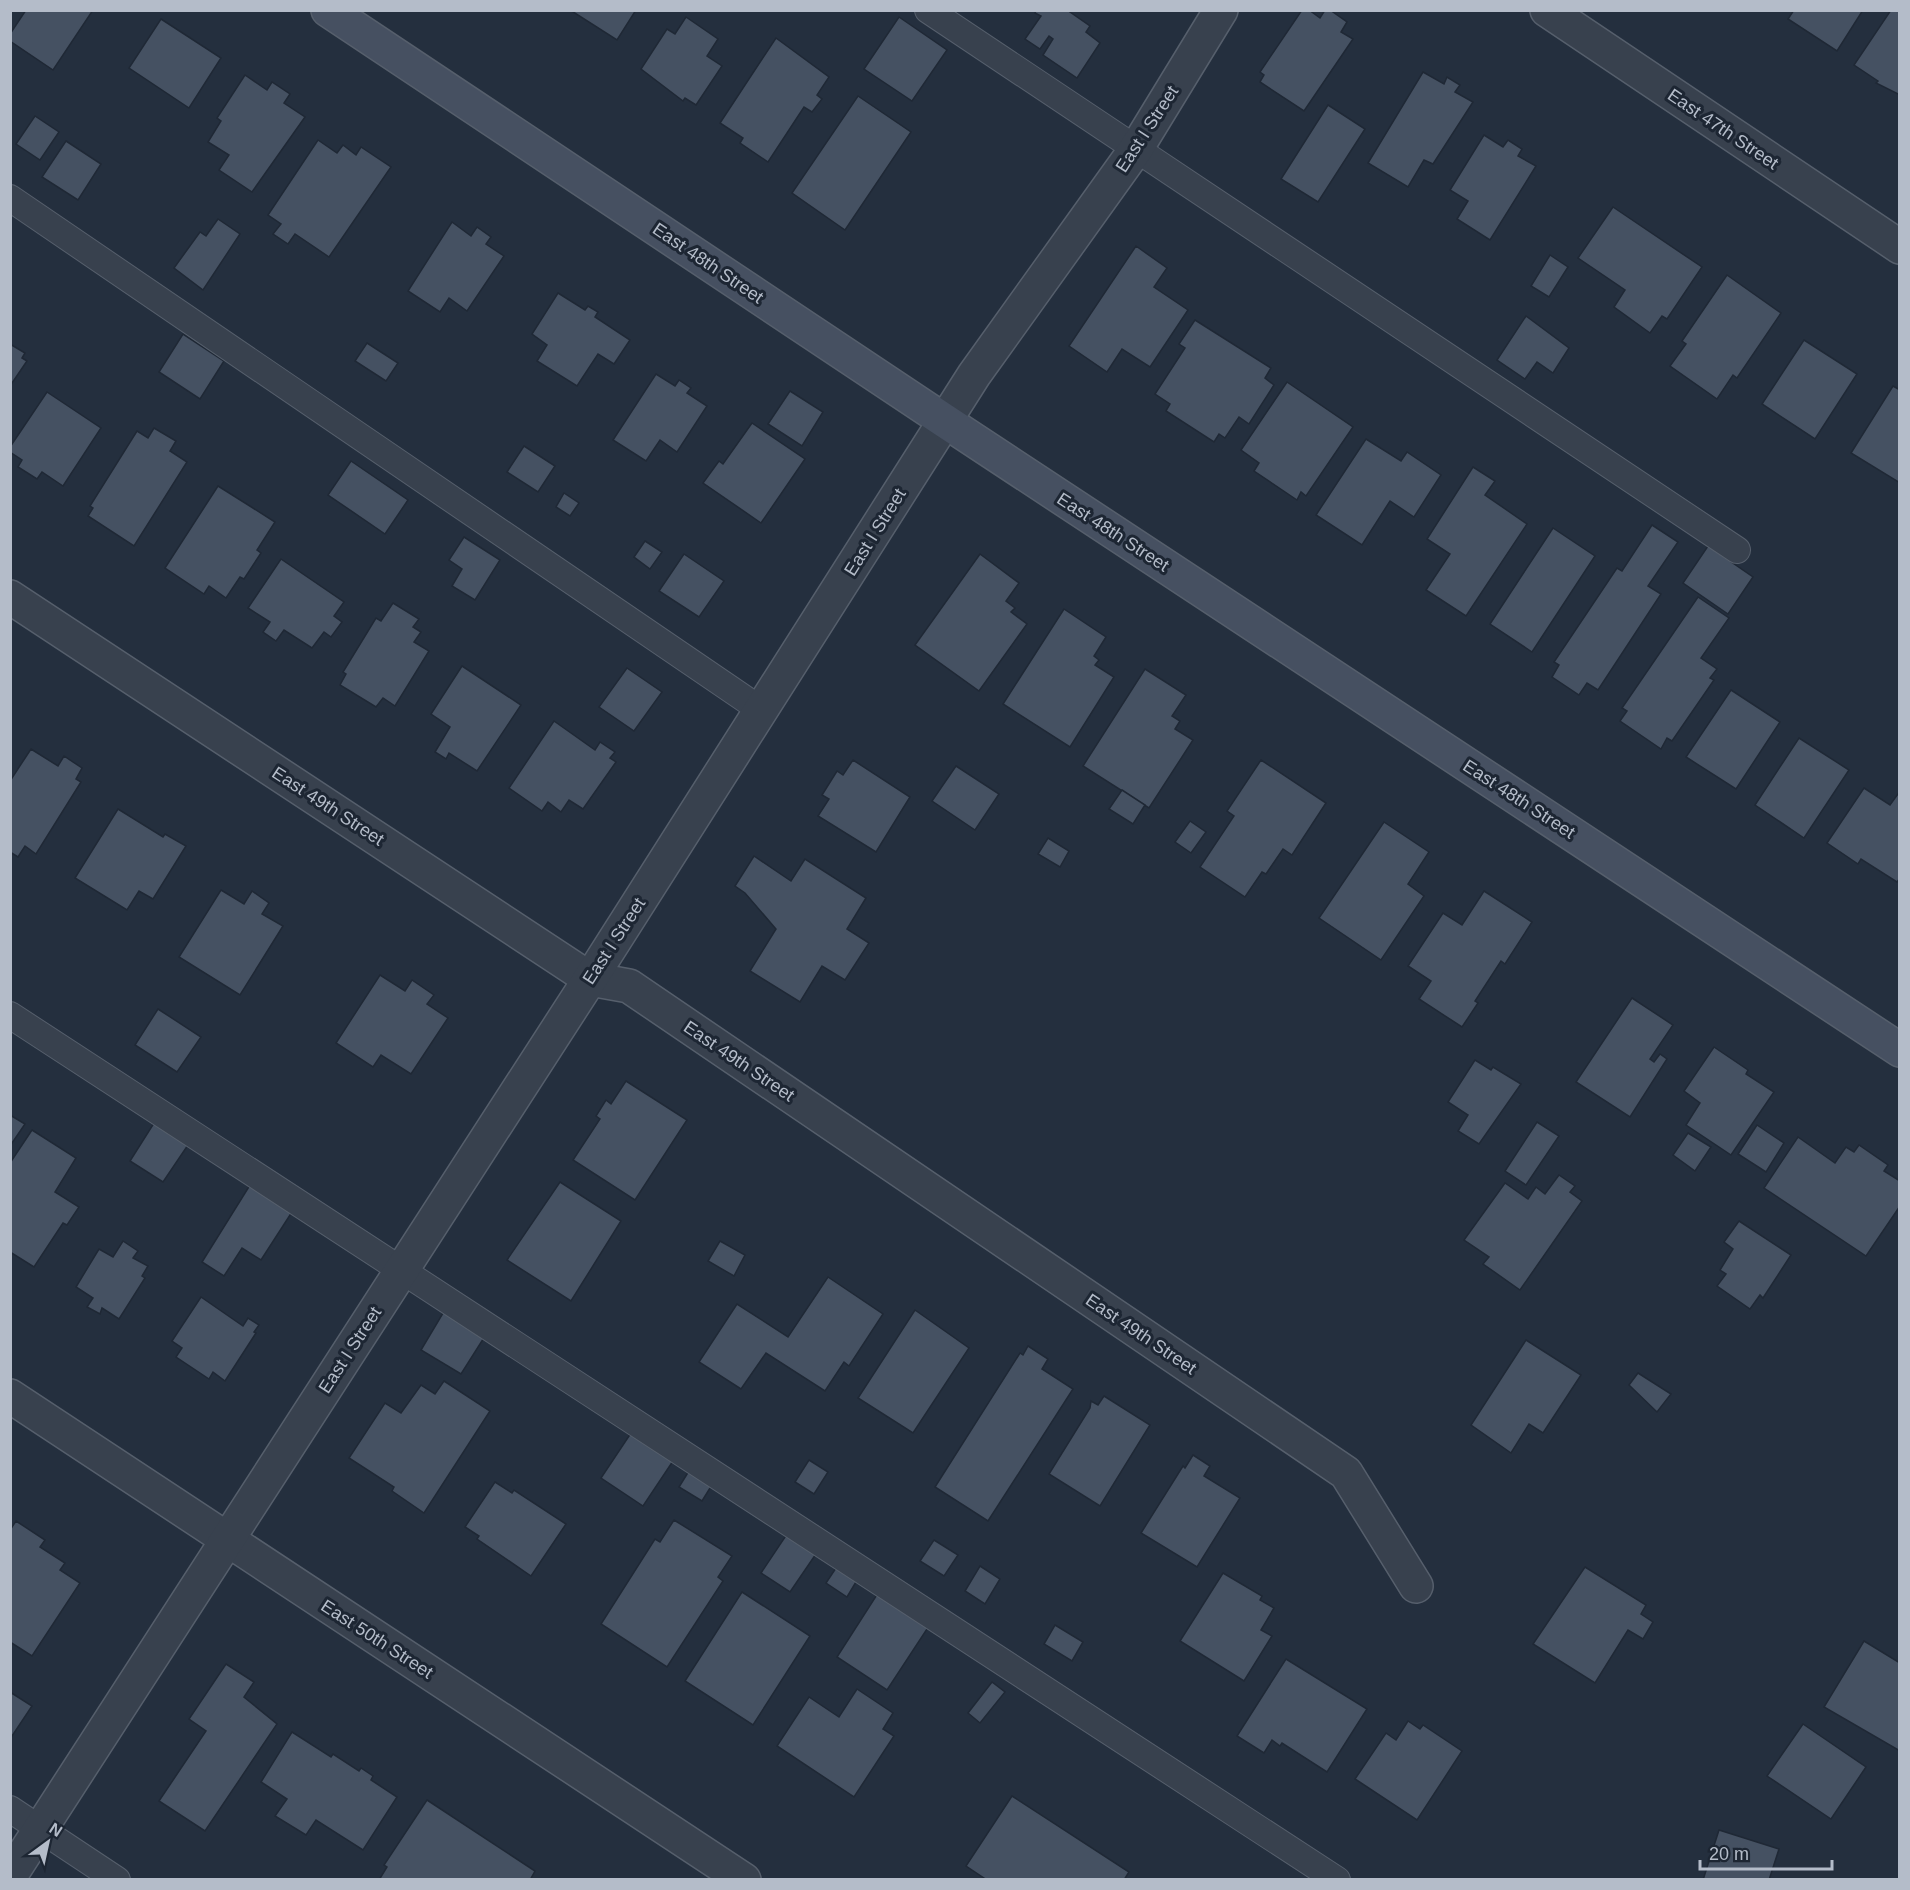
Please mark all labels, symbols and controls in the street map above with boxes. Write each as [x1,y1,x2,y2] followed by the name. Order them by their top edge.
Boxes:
[1112,82,1182,176] street label: East I Street
[1664,85,1782,173] street label: East 47th Street
[649,219,767,307] street label: East 48th Street
[840,485,910,579] street label: East I Street
[1053,488,1173,576] street label: East 48th Street
[1459,755,1579,843] street label: East 48th Street
[268,762,388,850] street label: East 49th Street
[579,894,649,988] street label: East I Street
[680,1017,798,1105] street label: East 49th Street
[1082,1290,1200,1378] street label: East 49th Street
[315,1303,385,1397] street label: East I Street
[317,1595,437,1683] street label: East 50th Street
[18,1812,78,1872] north arrow
[46,1820,65,1840] text: N
[1700,1833,1832,1871] scale bar
[1709,1844,1749,1864] text: 20 m

